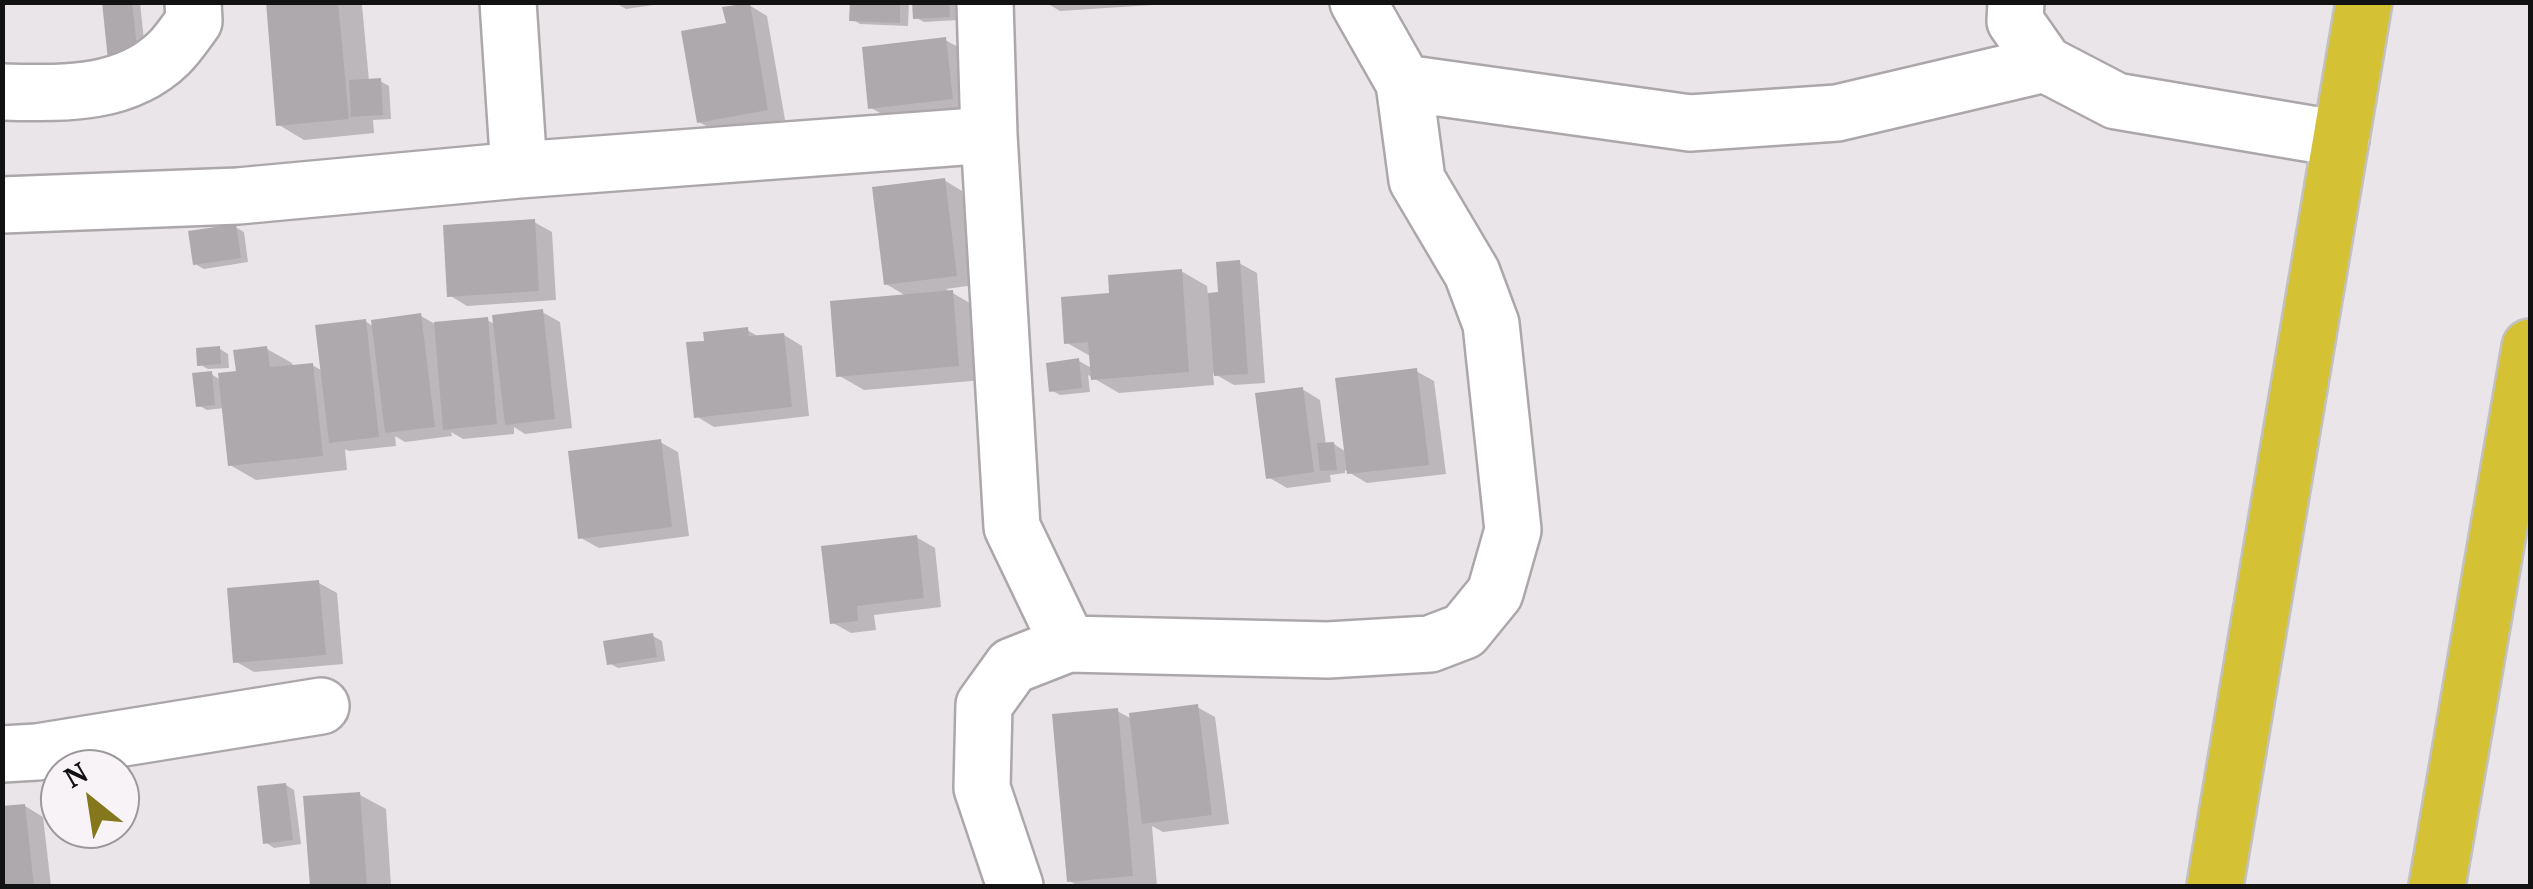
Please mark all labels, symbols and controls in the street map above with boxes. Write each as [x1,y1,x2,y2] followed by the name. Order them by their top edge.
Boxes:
[40,749,140,849] north arrow
[57,753,94,796] text: N

